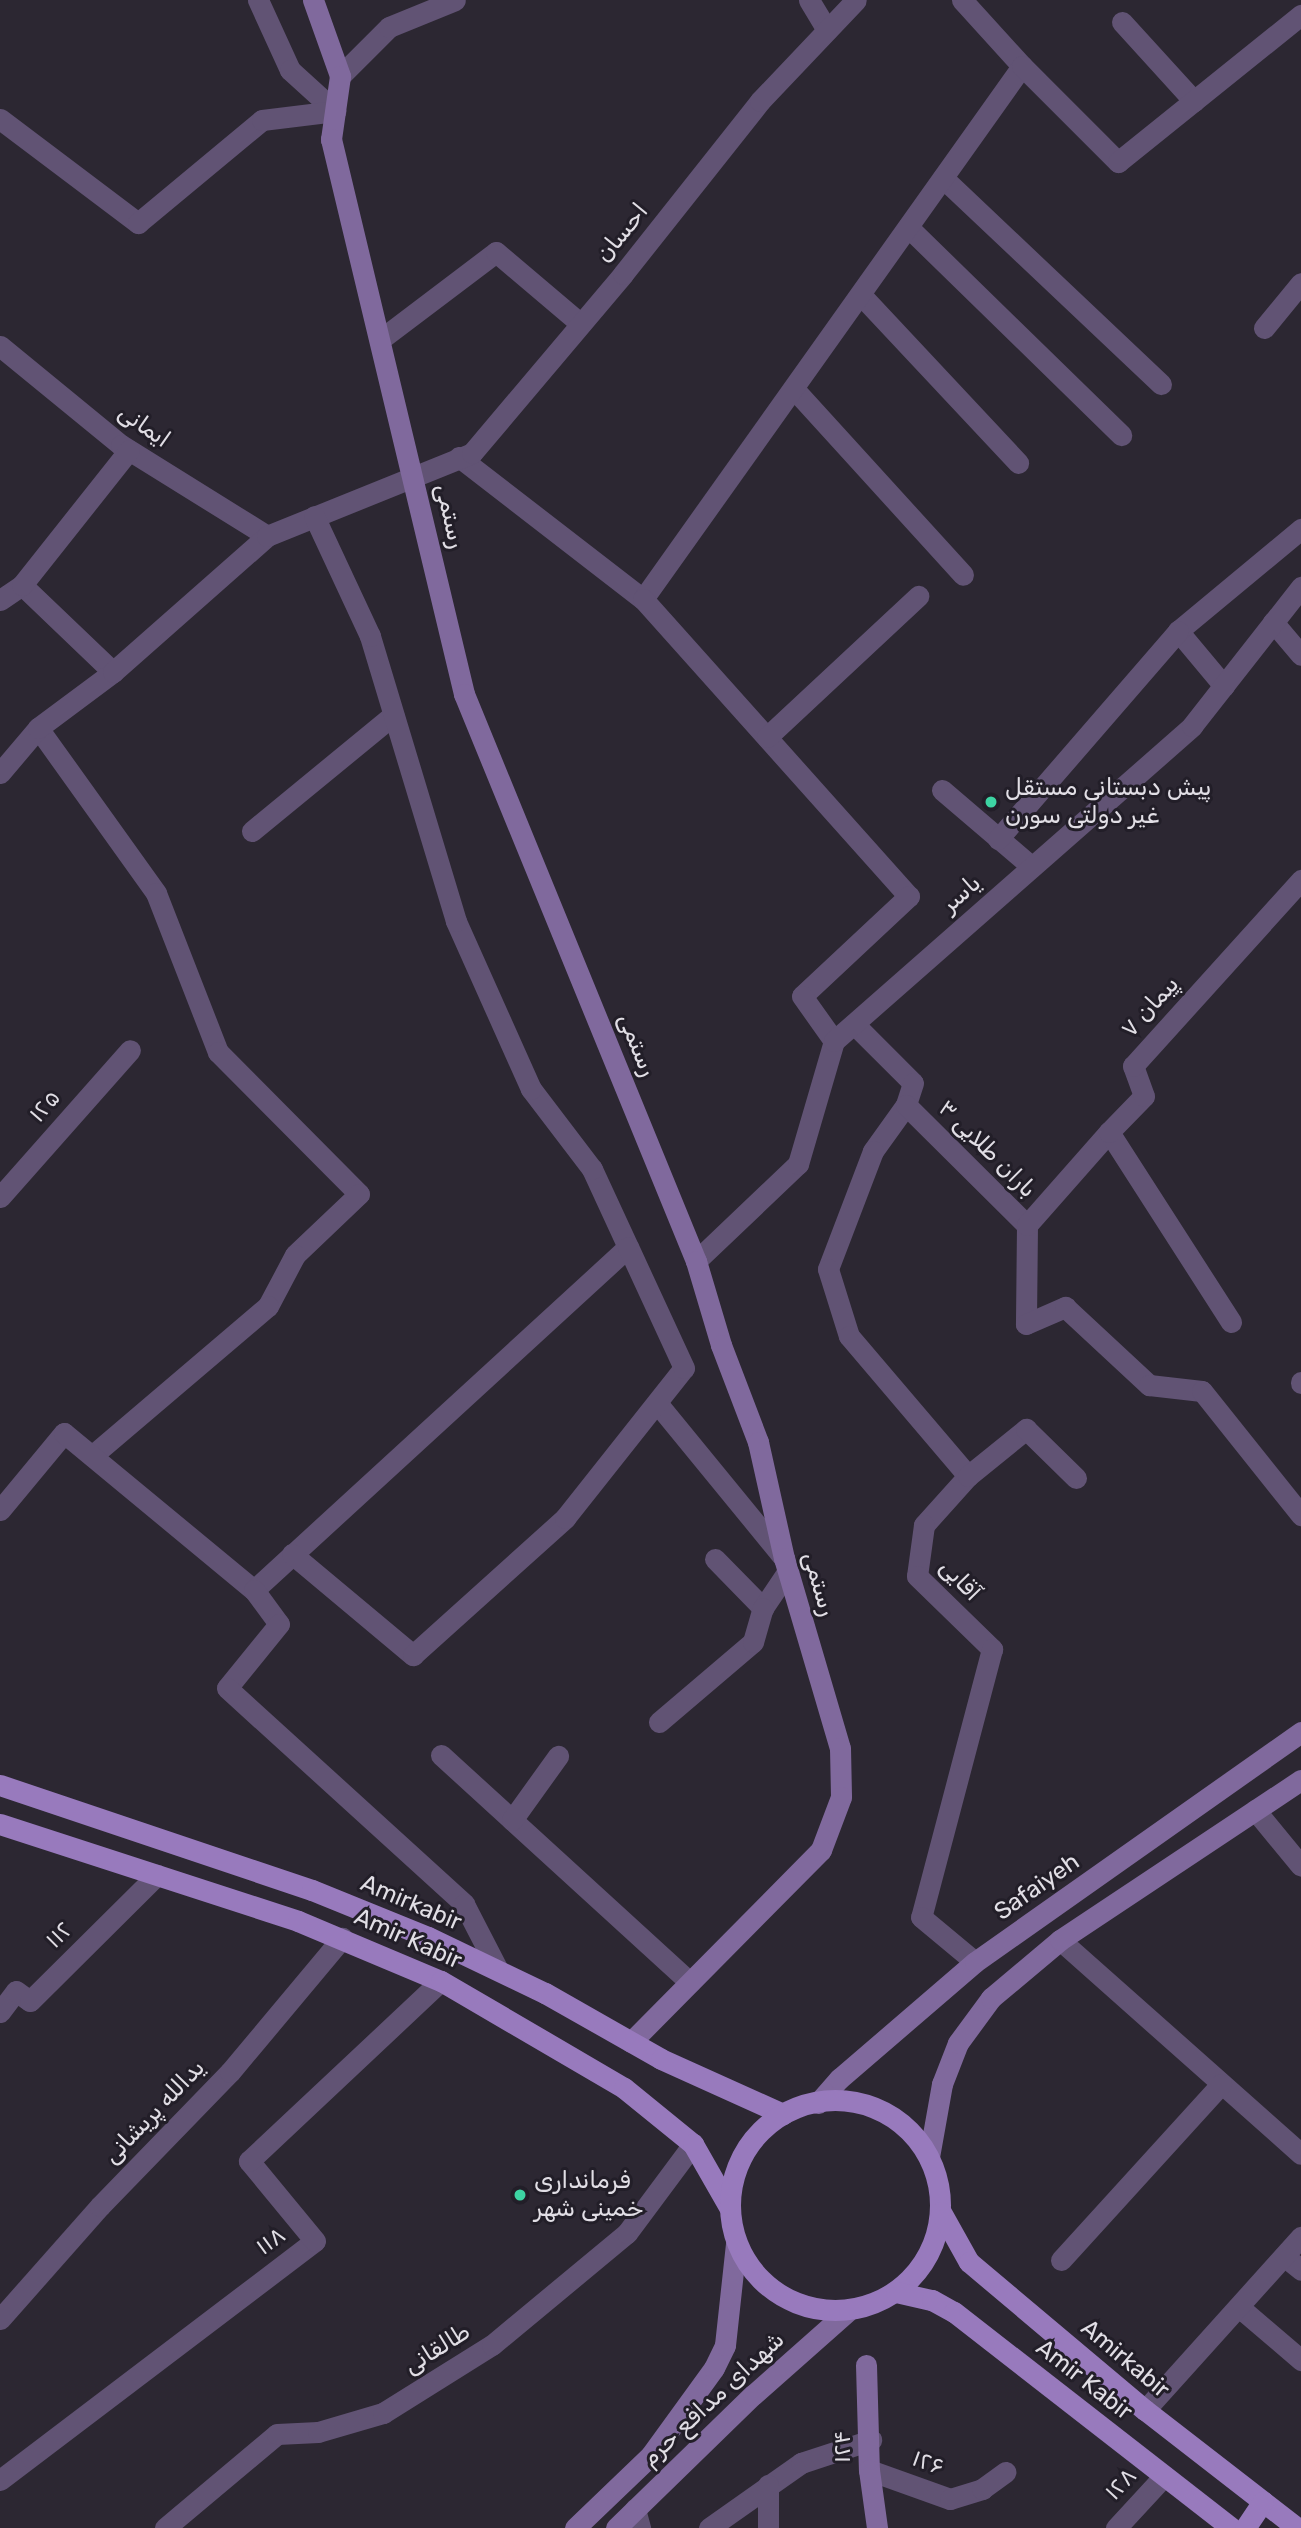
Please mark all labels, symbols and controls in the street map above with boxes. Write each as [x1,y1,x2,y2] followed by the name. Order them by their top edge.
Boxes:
[589,198,655,268] street label: احسان
[112,398,176,454] street label: ایمانی
[429,481,471,551] street label: رستمی
[1005,774,1211,830] place label: پیش دبستانی مستقل غیر دولتی سورن
[983,794,999,810] marker: پیش دبستانی مستقل غیر دولتی سورن
[935,869,987,919] street label: یاسر
[1115,970,1185,1044] street label: پیمان ۷
[611,1009,663,1081] street label: رستمی
[23,1084,67,1128] street label: ۱۲۵
[932,1094,1042,1204] street label: باران طلایی ۳
[796,1549,842,1619] street label: رستمی
[933,1553,987,1607] street label: آقایی
[989,1847,1085,1927] street label: Safaiyeh
[356,1869,466,1937] street label: Amirkabir
[350,1902,466,1976] street label: Amir Kabir
[39,1915,79,1955] street label: ۱۱۲
[97,2054,211,2170] street label: یدالله پریشانی
[534,2167,643,2223] place label: فرمانداری خمینی شهر
[512,2187,528,2203] marker: فرمانداری خمینی شهر
[250,2221,292,2261] street label: ۱۱۸
[1075,2314,1175,2404] street label: Amirkabir
[398,2317,476,2381] street label: طالقانی
[636,2326,790,2472] street label: شهدای مدافع حرم
[1030,2333,1138,2427] street label: Amir Kabir
[829,2431,857,2463] street label: ۱۲۴
[908,2444,948,2482] street label: ۱۲۶
[1099,2462,1143,2506] street label: ۱۲۸

